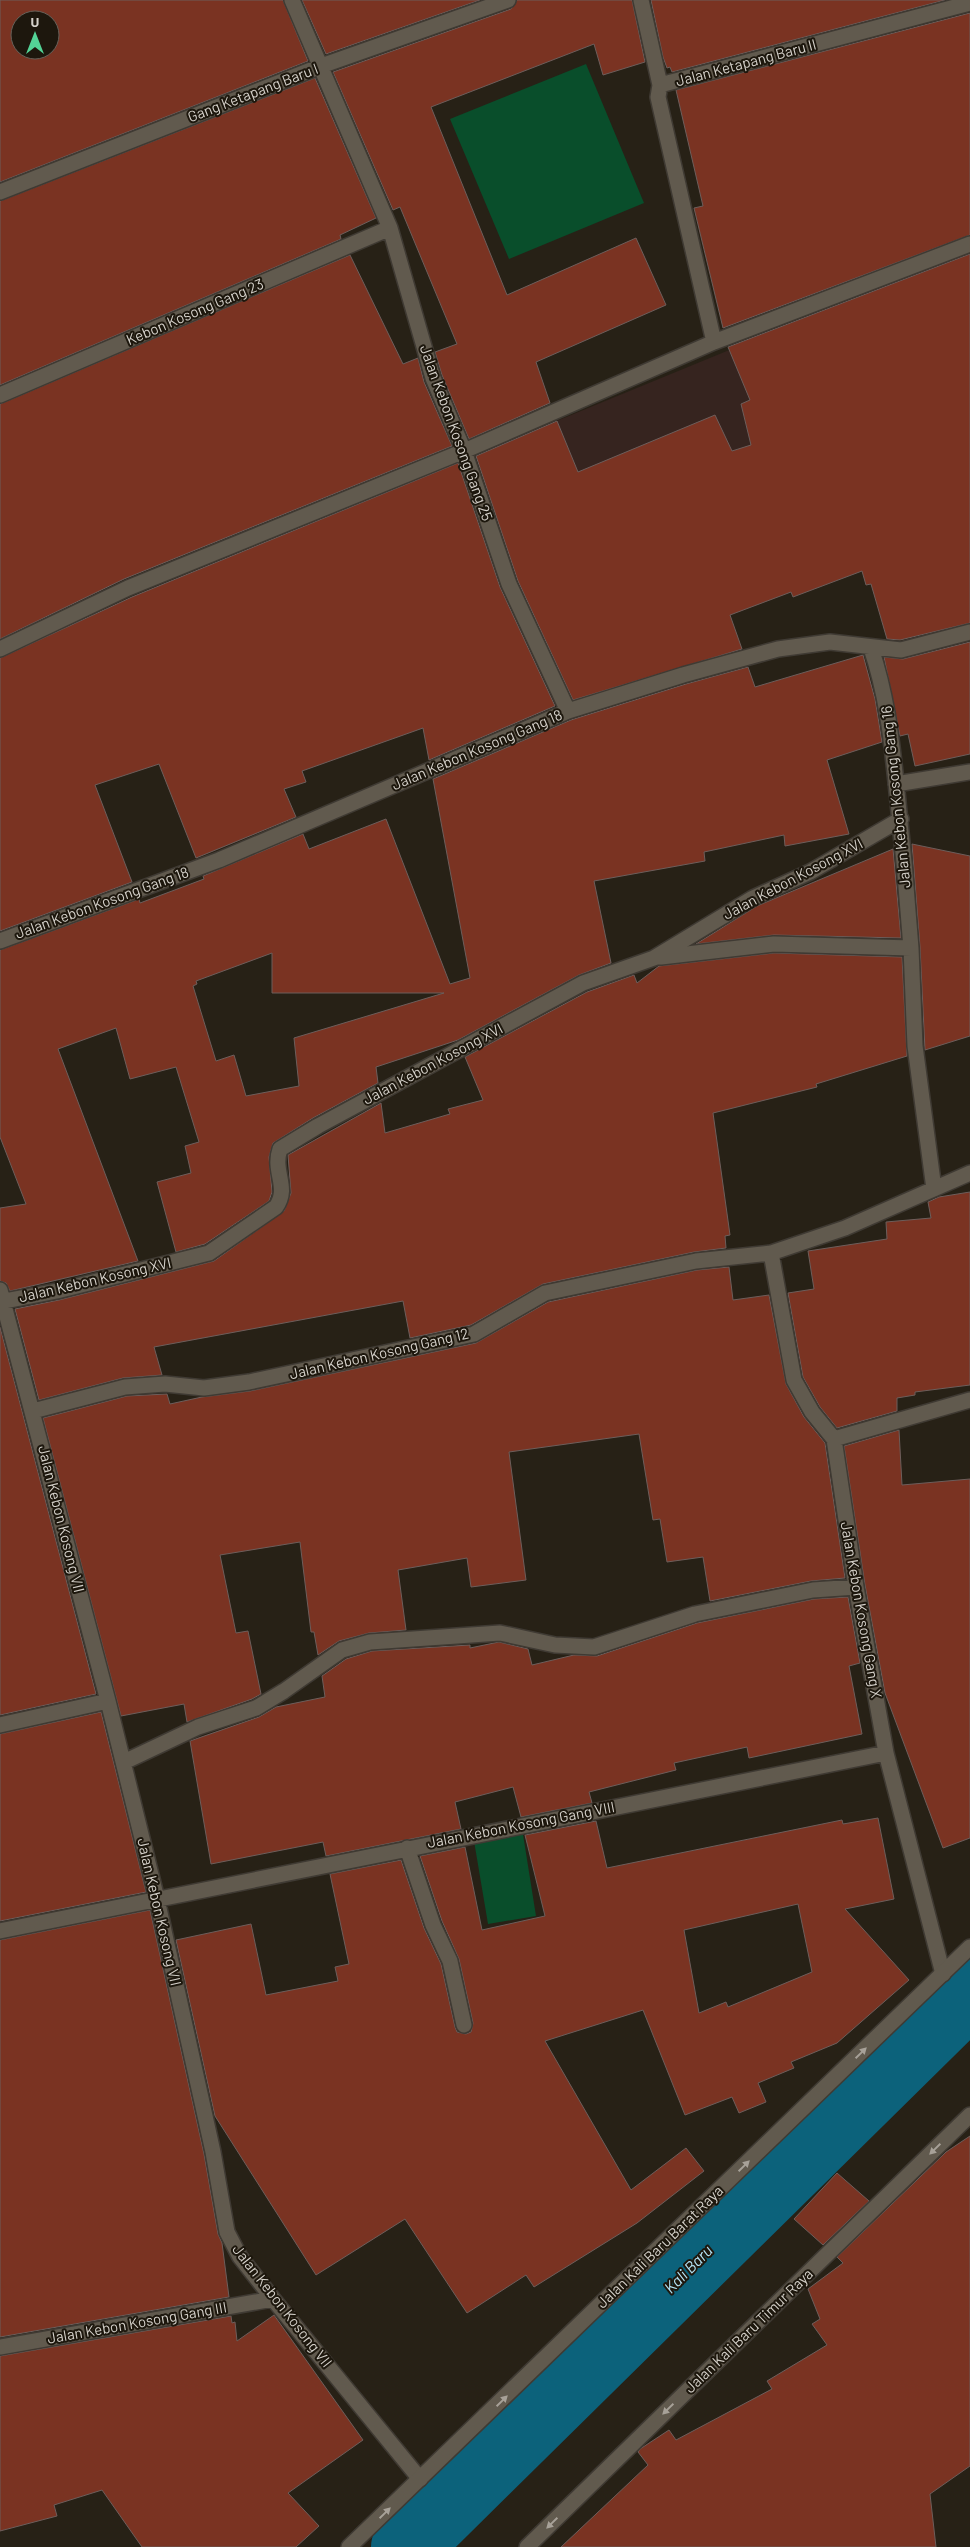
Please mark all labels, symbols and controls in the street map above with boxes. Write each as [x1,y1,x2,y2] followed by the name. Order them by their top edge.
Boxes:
[10,10,60,60] north arrow
[31,13,40,30] text: U
[673,35,818,89] street label: Jalan Ketapang Baru II
[185,59,320,125] street label: Gang Ketapang Baru I
[123,274,266,348] street label: Kebon Kosong Gang 23
[417,342,497,523] street label: Jalan Kebon Kosong Gang 25
[389,705,565,793] street label: Jalan Kebon Kosong Gang 18
[876,705,914,889] street label: Jalan Kebon Kosong Gang 16
[719,834,866,923] street label: Jalan Kebon Kosong XVI
[12,862,191,942] street label: Jalan Kebon Kosong Gang 18
[359,1019,506,1108] street label: Jalan Kebon Kosong XVI
[17,1253,173,1305] street label: Jalan Kebon Kosong XVI
[287,1324,470,1382] street label: Jalan Kebon Kosong Gang 12
[35,1443,89,1594] street label: Jalan Kebon Kosong VII
[838,1520,886,1700] street label: Jalan Kebon Kosong Gang X
[425,1797,616,1851] street label: Jalan Kebon Kosong Gang VIII
[134,1836,186,1987] street label: Jalan Kebon Kosong VII
[855,2047,867,2059] one-way arrow
[929,2143,941,2155] one-way arrow
[738,2160,750,2172] one-way arrow
[593,2182,727,2312] street label: Jalan Kali Baru Barat Raya
[229,2240,336,2370] street label: Jalan Kebon Kosong VII
[660,2241,716,2297] water label: Kali Baru
[680,2264,816,2396] street label: Jalan Kali Baru Timur Raya
[46,2297,228,2347] street label: Jalan Kebon Kosong Gang III
[495,2395,507,2407] one-way arrow
[663,2403,675,2415] one-way arrow
[378,2507,390,2519] one-way arrow
[546,2516,558,2528] one-way arrow

